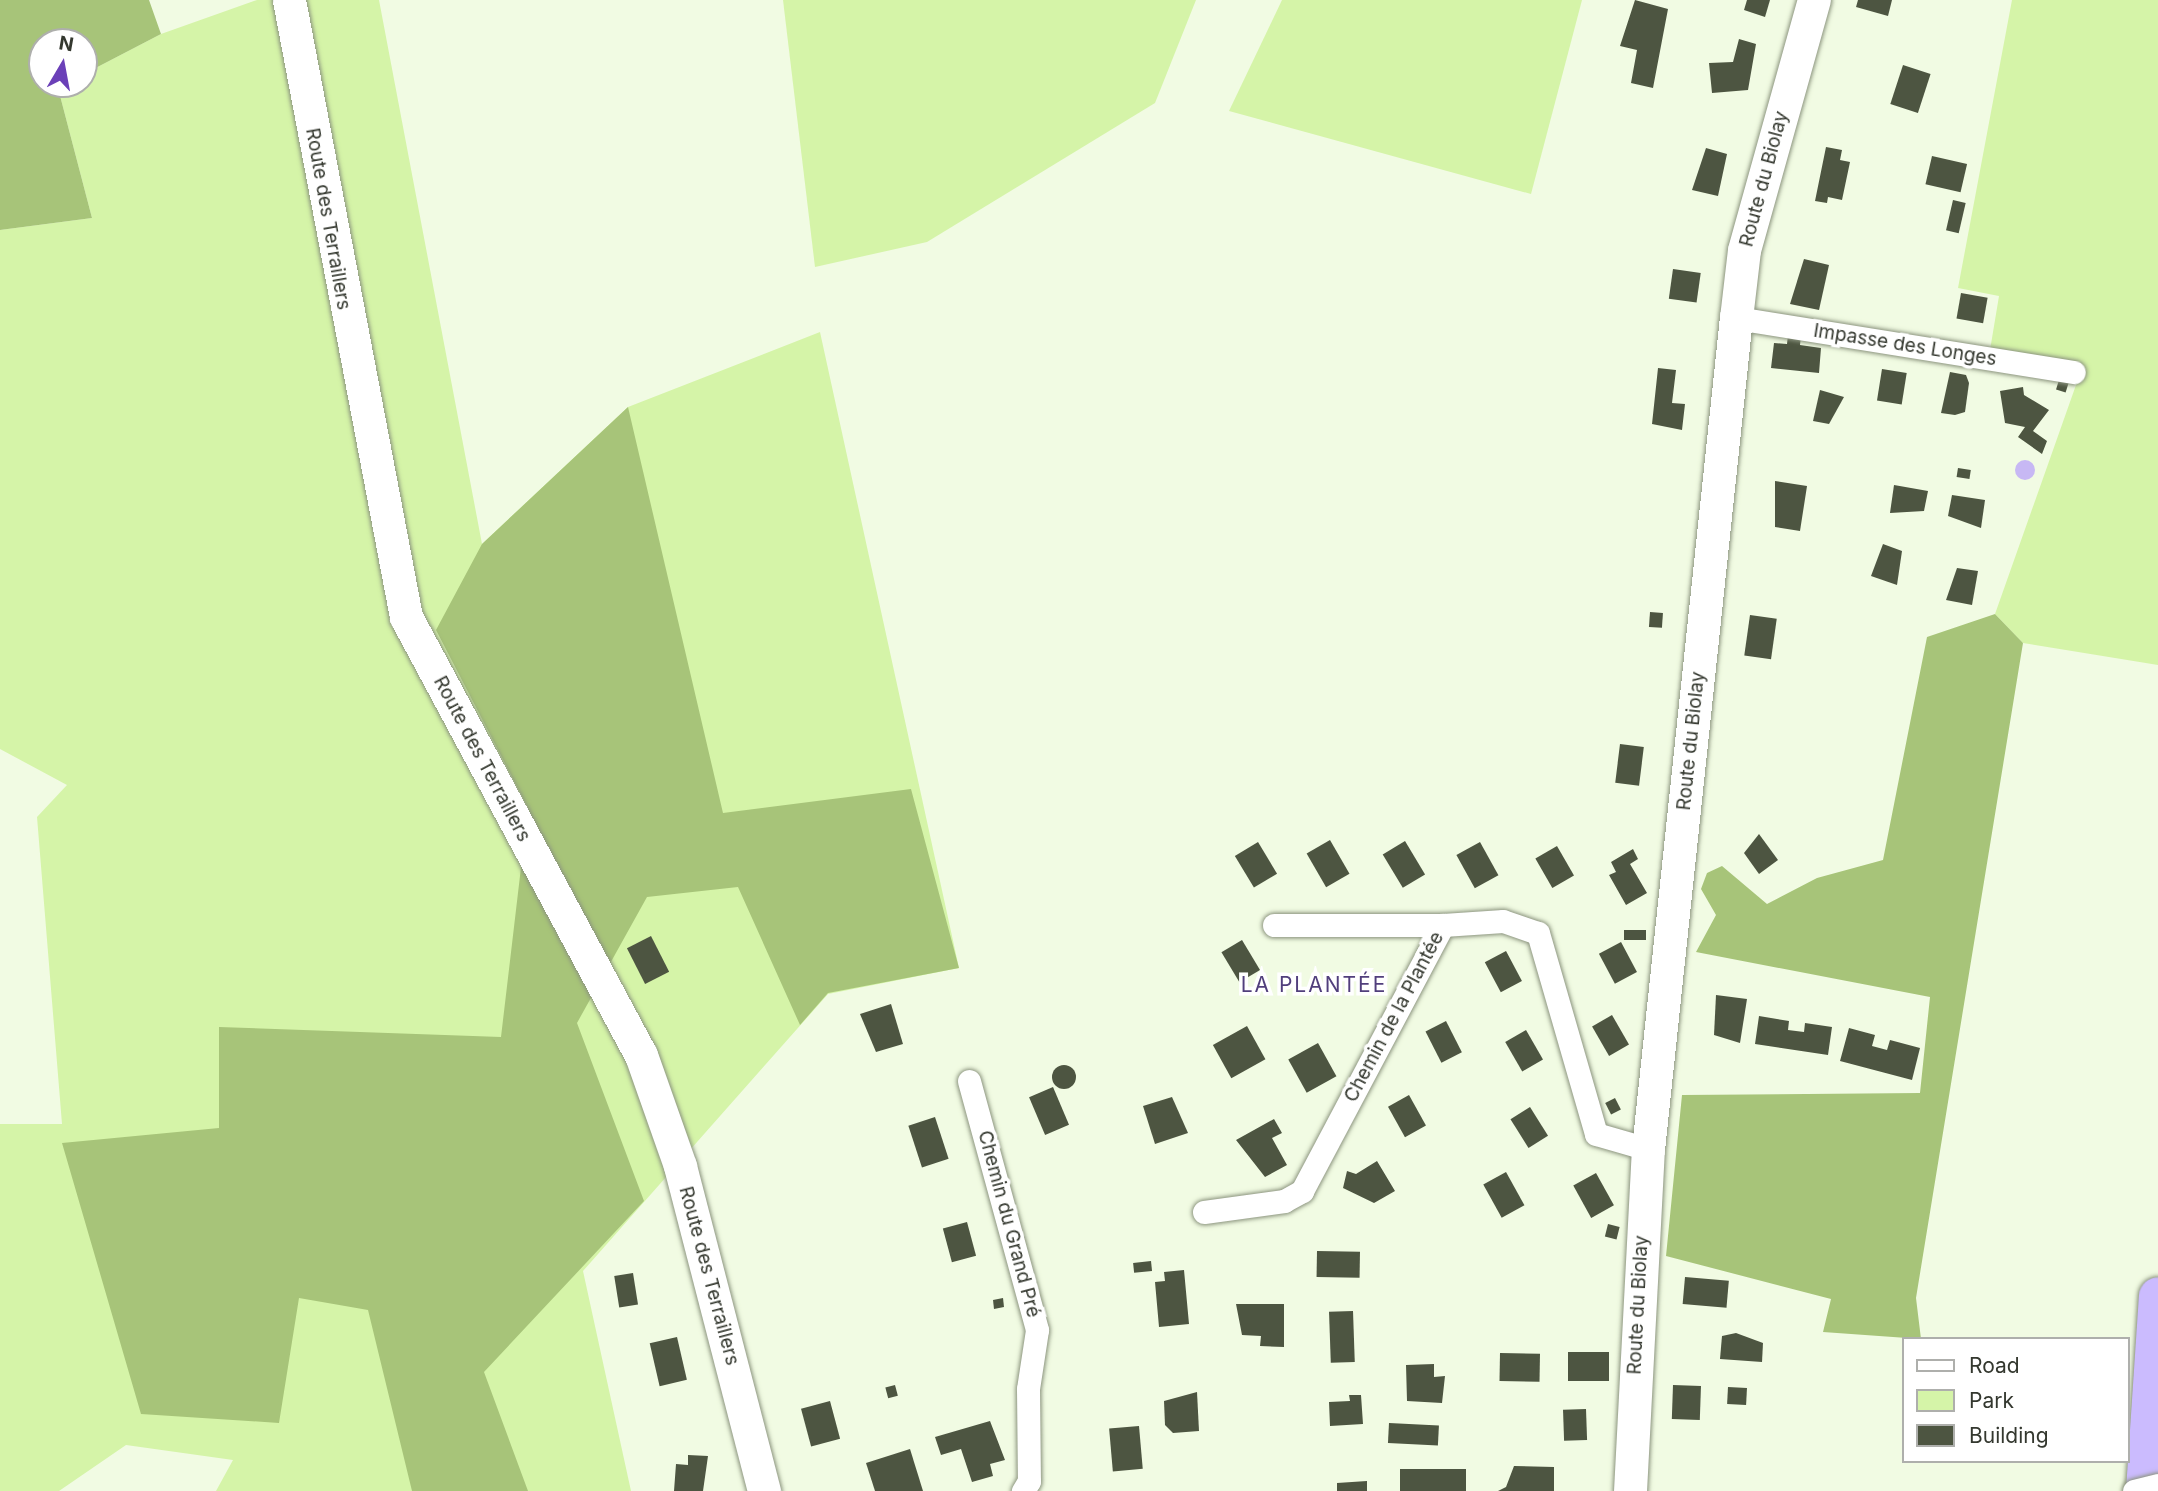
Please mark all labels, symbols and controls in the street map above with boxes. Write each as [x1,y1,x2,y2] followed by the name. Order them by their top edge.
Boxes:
[28,28,98,98] north arrow
[57,31,76,56] text: N
[1735,109,1793,249] street label: Route du Biolay
[301,126,355,312] street label: Route des Terraillers
[1812,319,1998,371] street label: Impasse des Longes
[1672,671,1710,811] street label: Route du Biolay
[429,672,535,846] street label: Route des Terraillers
[1339,928,1449,1106] street label: Chemin de la Plantée
[1242,972,1386,998] district label: LA PLANTÉE
[973,1128,1045,1320] street label: Chemin du Grand Pré
[674,1184,744,1368] street label: Route des Terraillers
[1623,1235,1653,1375] street label: Route du Biolay
[1902,1337,2130,1463] legend
[1969,1353,2020,1378] text: Road
[1969,1388,2014,1413] text: Park
[1969,1423,2049,1448] text: Building

